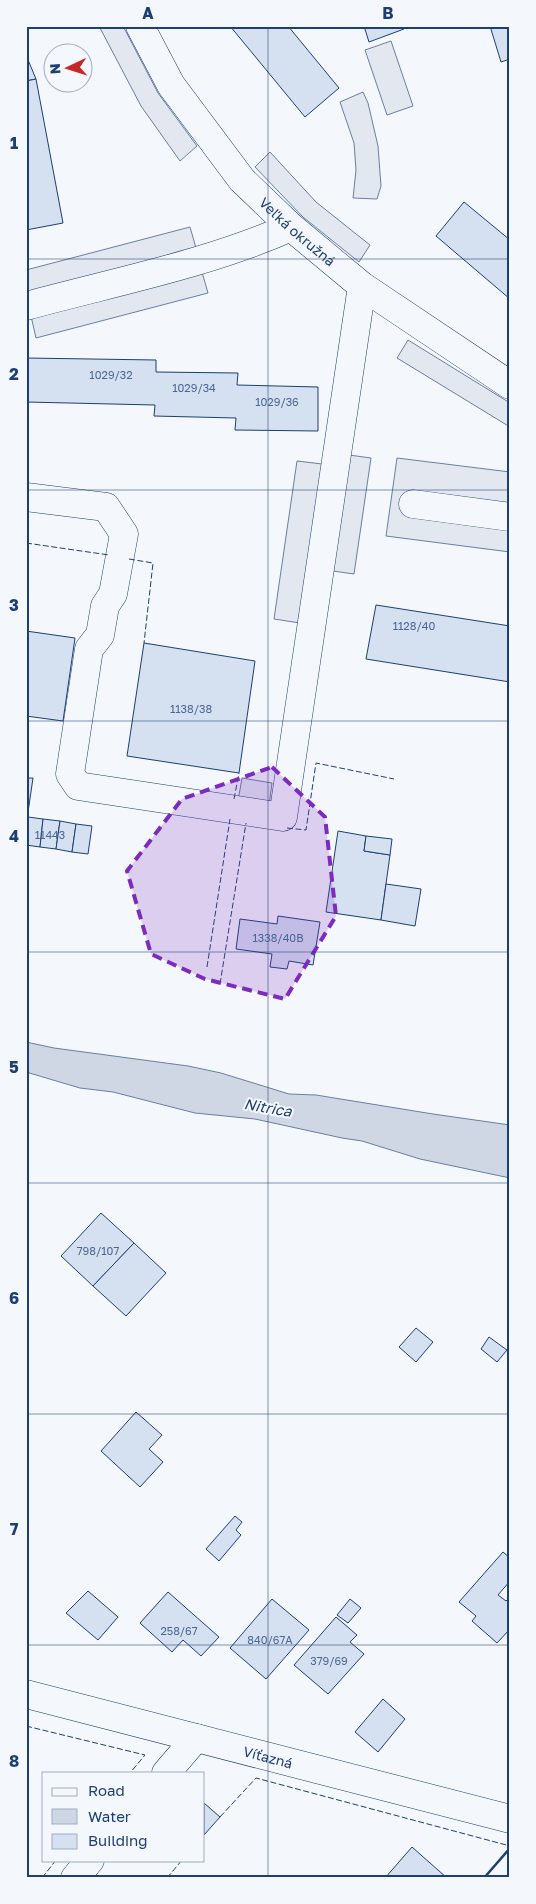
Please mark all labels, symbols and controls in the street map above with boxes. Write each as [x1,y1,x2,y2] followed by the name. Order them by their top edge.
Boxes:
[142,3,154,23] text: A
[382,3,394,23] text: B
[42,42,92,92] north arrow
[46,63,63,75] text: N
[10,133,18,153] text: 1
[256,193,339,269] street label: Veľká okružná
[9,364,19,384] text: 2
[89,368,133,381] house number: 1029/32
[172,381,216,394] house number: 1029/34
[255,395,299,408] house number: 1029/36
[9,595,19,615] text: 3
[393,619,435,632] house number: 1128/40
[170,702,212,715] house number: 1138/38
[9,826,19,846] text: 4
[35,828,65,841] house number: 11443
[252,931,304,944] house number: 1338/40B
[9,1057,19,1077] text: 5
[243,1094,294,1120] water label: Nitrica
[77,1244,119,1257] house number: 798/107
[9,1288,19,1308] text: 6
[10,1519,19,1539] text: 7
[160,1624,198,1637] house number: 258/67
[247,1633,293,1646] house number: 840/67A
[310,1654,348,1667] house number: 379/69
[242,1742,295,1771] street label: Víťazná
[9,1751,19,1771] text: 8
[42,1772,205,1862] legend
[88,1781,125,1799] text: Road
[88,1807,131,1825] text: Water
[88,1831,148,1849] text: Building

